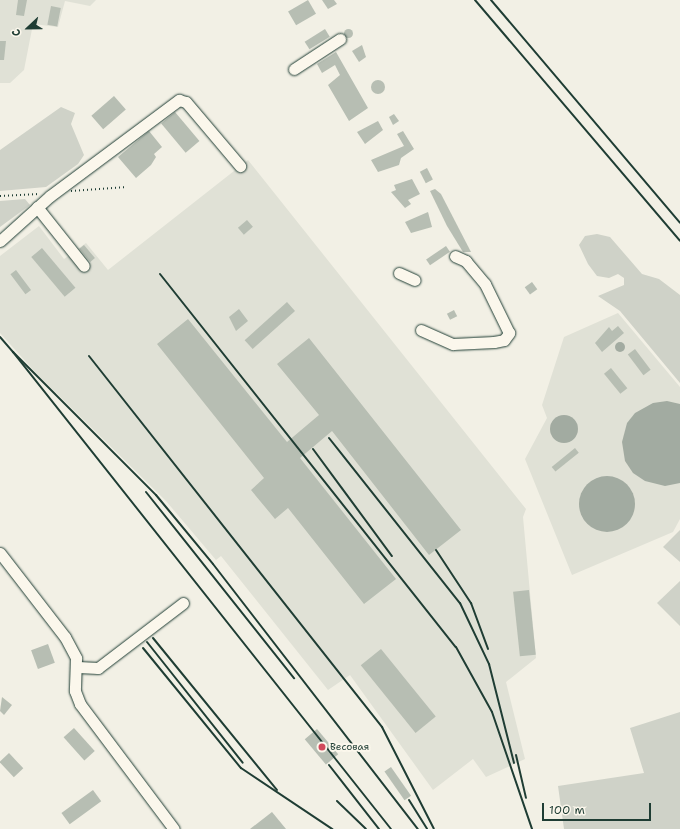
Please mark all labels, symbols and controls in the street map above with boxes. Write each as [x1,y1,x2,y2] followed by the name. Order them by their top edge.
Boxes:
[8,8,48,48] north arrow
[8,27,25,39] text: С
[330,741,369,753] place label: Весовая
[317,742,327,752] marker: Весовая
[544,795,653,821] scale bar
[549,802,585,818] text: 100 m

